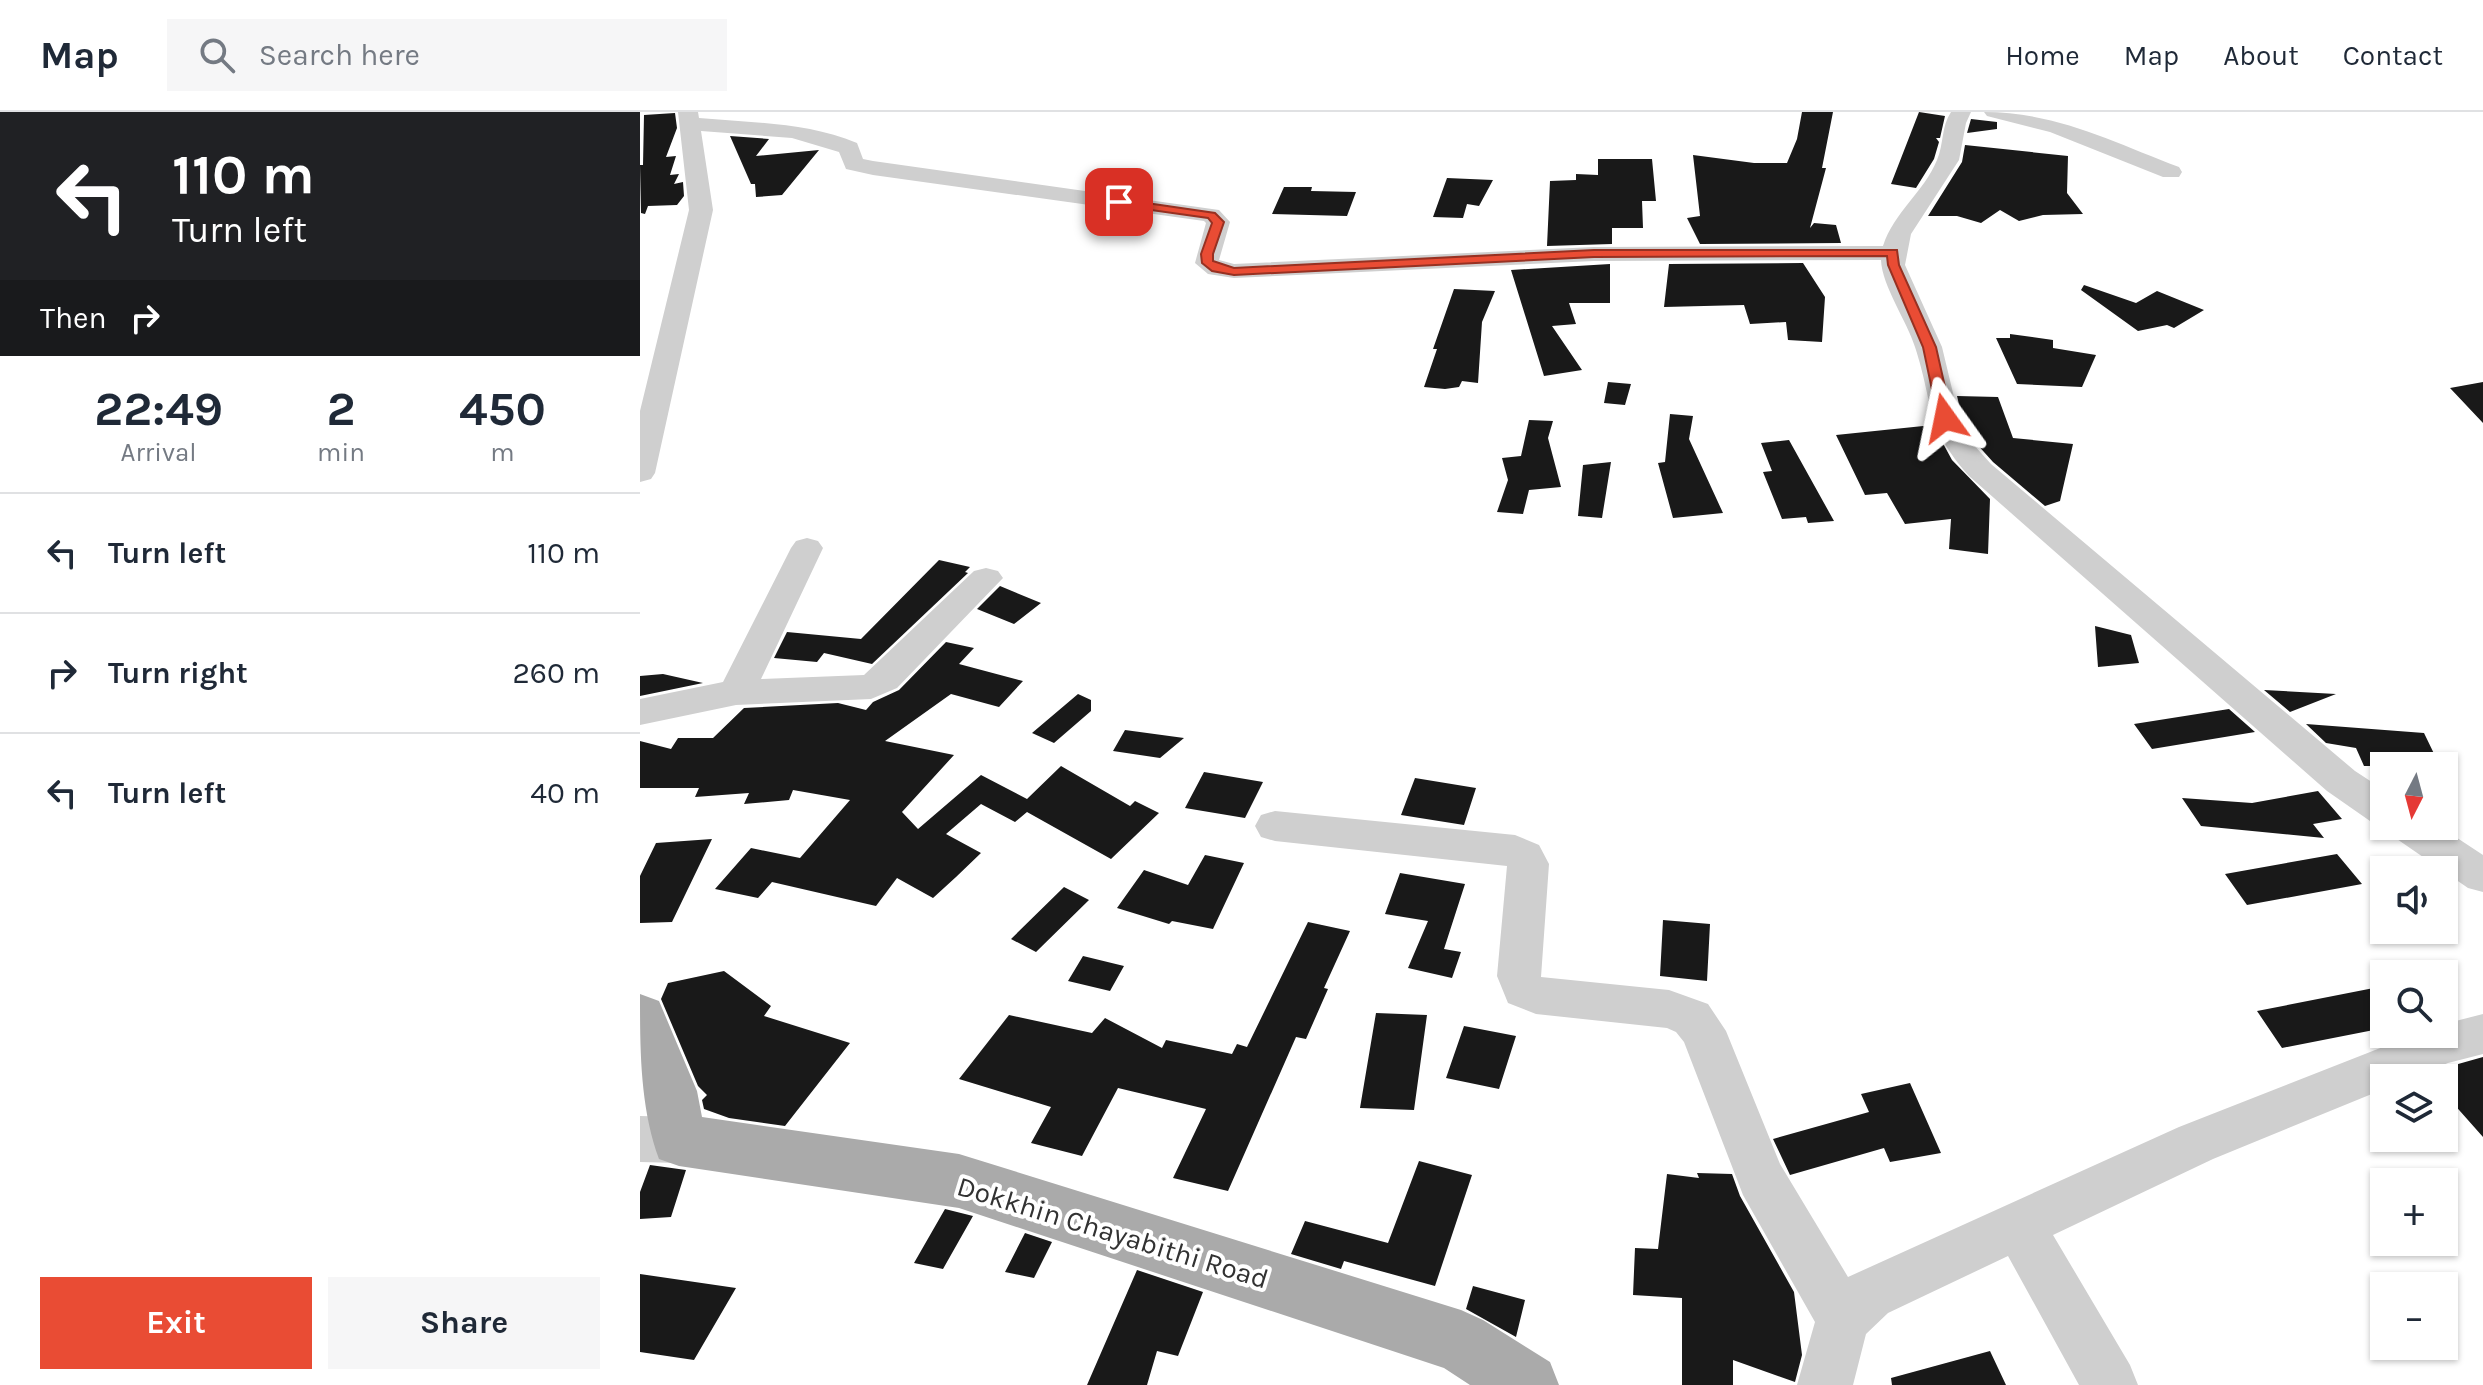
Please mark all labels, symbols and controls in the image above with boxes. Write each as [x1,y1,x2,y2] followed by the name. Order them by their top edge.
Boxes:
[167,19,727,91] search box
[40,33,119,78] text: Map
[195,33,239,77] icon: search
[259,37,420,73] text: Search here
[2005,39,2080,72] text: Home
[2124,39,2179,72] text: Map
[2223,39,2299,72] text: About
[2343,39,2443,72] text: Contact
[172,142,315,207] text: 110 m
[40,144,144,248] icon: left
[1085,168,1153,236] pin
[1097,180,1141,224] icon: arrive
[172,209,307,251] text: Turn left
[123,296,167,340] icon: right
[40,300,107,336] text: Then
[1903,376,1987,460] position arrow
[94,381,223,437] text: 22:49
[326,381,356,437] text: 2
[459,381,546,437] text: 450
[120,437,197,468] text: Arrival
[317,437,365,468] text: min
[490,437,515,468] text: m
[40,531,84,575] icon: left
[108,535,226,571] text: Turn left
[527,535,600,571] text: 110 m
[40,651,84,695] icon: right
[108,655,248,691] text: Turn right
[512,655,600,691] text: 260 m
[2370,752,2458,840] north arrow
[2370,752,2458,1360] map controls
[40,771,84,815] icon: left
[108,775,226,811] text: Turn left
[530,775,600,811] text: 40 m
[2370,856,2458,944] button: sound
[2370,960,2458,1048] button: search
[2370,1064,2458,1152] button: layers
[2370,1168,2458,1256] button: +
[953,1169,1273,1296] street label: Dokkhin Chayabithi Road
[2370,1272,2458,1360] button: −
[40,1277,312,1369] button: Exit
[328,1277,600,1369] button: Share

